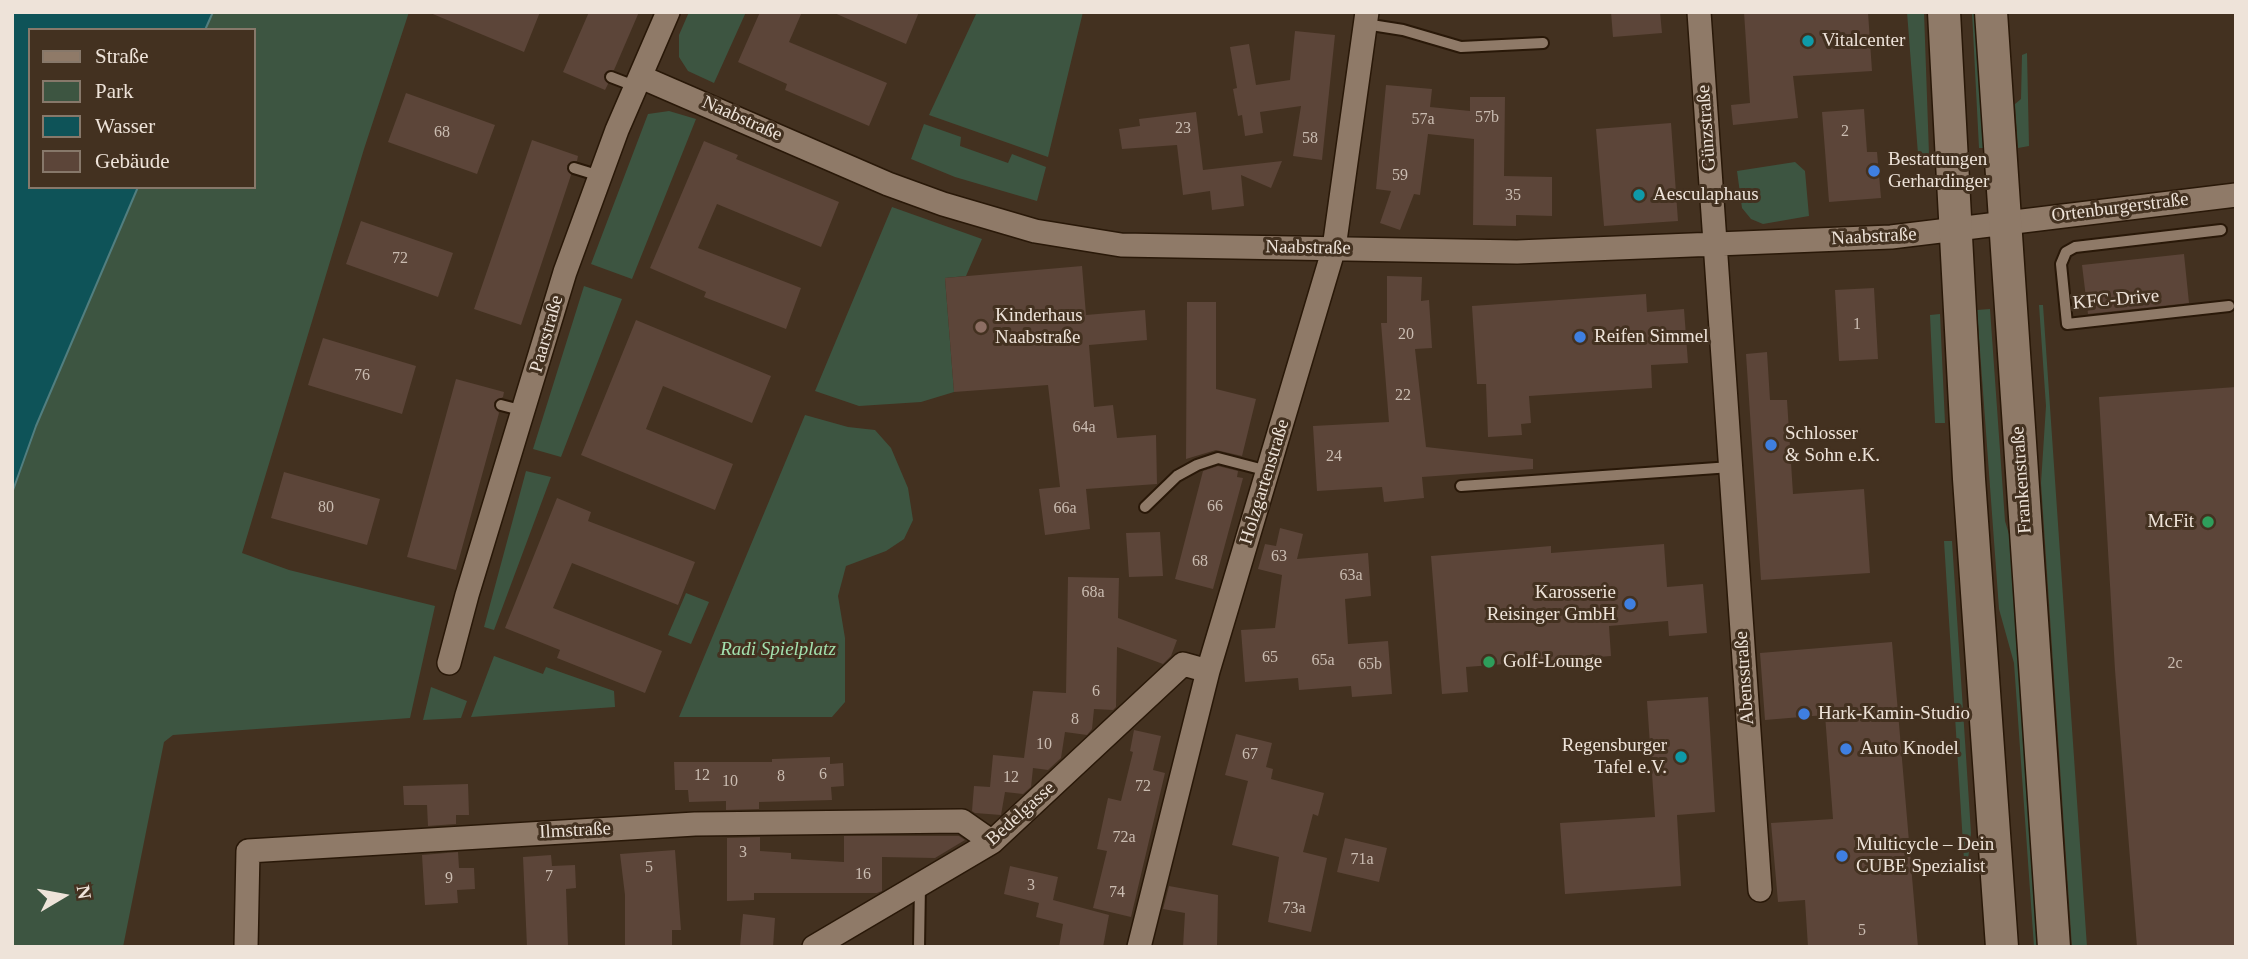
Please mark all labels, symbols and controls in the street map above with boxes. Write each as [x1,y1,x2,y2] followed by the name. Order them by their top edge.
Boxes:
[28,28,256,189] legend
[1822,30,1905,52] place label: Vitalcenter
[1800,33,1816,49] marker: Vitalcenter
[95,44,149,68] text: Straße
[95,79,134,103] text: Park
[1693,84,1721,172] street label: Günzstraße
[698,91,786,147] street label: Naabstraße
[1475,108,1499,128] house number: 57b
[1411,110,1435,130] house number: 57a
[95,114,155,138] text: Wasser
[1175,119,1191,139] house number: 23
[1841,122,1849,142] house number: 2
[434,123,450,143] house number: 68
[1302,129,1318,149] house number: 58
[95,149,170,173] text: Gebäude
[1888,149,1989,193] place label: Bestattungen Gerhardinger
[1866,163,1882,179] marker: Bestattungen Gerhardinger
[1392,166,1408,186] house number: 59
[1653,184,1759,206] place label: Aesculaphaus
[1505,186,1521,206] house number: 35
[1631,187,1647,203] marker: Aesculaphaus
[2050,188,2190,228] street label: Ortenburgerstraße
[1831,223,1917,251] street label: Naabstraße
[1265,236,1351,260] street label: Naabstraße
[392,249,408,269] house number: 72
[2072,285,2160,315] street label: KFC-Drive
[525,293,569,375] street label: Paarstraße
[995,305,1083,349] place label: Kinderhaus Naabstraße
[1853,315,1861,335] house number: 1
[973,319,989,335] marker: Kinderhaus Naabstraße
[1398,325,1414,345] house number: 20
[1594,326,1709,348] place label: Reifen Simmel
[1572,329,1588,345] marker: Reifen Simmel
[354,366,370,386] house number: 76
[1395,386,1411,406] house number: 22
[1235,417,1295,547] street label: Holzgartenstraße
[1072,418,1096,438] house number: 64a
[1785,423,1880,467] place label: Schlosser & Sohn e.K.
[2007,426,2037,534] street label: Frankenstraße
[1763,437,1779,453] marker: Schlosser & Sohn e.K.
[1326,447,1342,467] house number: 24
[1207,497,1223,517] house number: 66
[318,498,334,518] house number: 80
[1053,499,1077,519] house number: 66a
[2148,511,2194,533] place label: McFit
[2200,514,2216,530] marker: McFit
[1271,547,1287,567] house number: 63
[1192,552,1208,572] house number: 68
[1339,566,1363,586] house number: 63a
[1487,582,1616,626] place label: Karosserie Reisinger GmbH
[1081,583,1105,603] house number: 68a
[1622,596,1638,612] marker: Karosserie Reisinger GmbH
[1730,630,1760,726] street label: Abensstraße
[720,639,836,661] park label: Radi Spielplatz
[1262,648,1278,668] house number: 65
[1311,651,1335,671] house number: 65a
[1503,651,1602,673] place label: Golf-Lounge
[1481,654,1497,670] marker: Golf-Lounge
[2167,654,2183,674] house number: 2c
[1358,655,1382,675] house number: 65b
[1092,682,1100,702] house number: 6
[1818,703,1970,725] place label: Hark-Kamin-Studio
[1796,706,1812,722] marker: Hark-Kamin-Studio
[1071,710,1079,730] house number: 8
[1036,735,1052,755] house number: 10
[1562,735,1667,779] place label: Regensburger Tafel e.V.
[1860,738,1959,760] place label: Auto Knodel
[1838,741,1854,757] marker: Auto Knodel
[1242,745,1258,765] house number: 67
[1673,749,1689,765] marker: Regensburger Tafel e.V.
[819,765,827,785] house number: 6
[694,766,710,786] house number: 12
[777,767,785,787] house number: 8
[1003,768,1019,788] house number: 12
[722,772,738,792] house number: 10
[982,777,1060,851] street label: Bedelgasse
[1135,777,1151,797] house number: 72
[539,818,611,844] street label: Ilmstraße
[1112,828,1136,848] house number: 72a
[1856,834,1994,878] place label: Multicycle – Dein CUBE Spezialist
[739,843,747,863] house number: 3
[1834,848,1850,864] marker: Multicycle – Dein CUBE Spezialist
[1350,850,1374,870] house number: 71a
[645,858,653,878] house number: 5
[28,861,98,931] north arrow
[855,865,871,885] house number: 16
[545,867,553,887] house number: 7
[445,869,453,889] house number: 9
[1027,876,1035,896] house number: 3
[1109,883,1125,903] house number: 74
[73,884,96,901] text: N
[1282,899,1306,919] house number: 73a
[1858,921,1866,941] house number: 5

